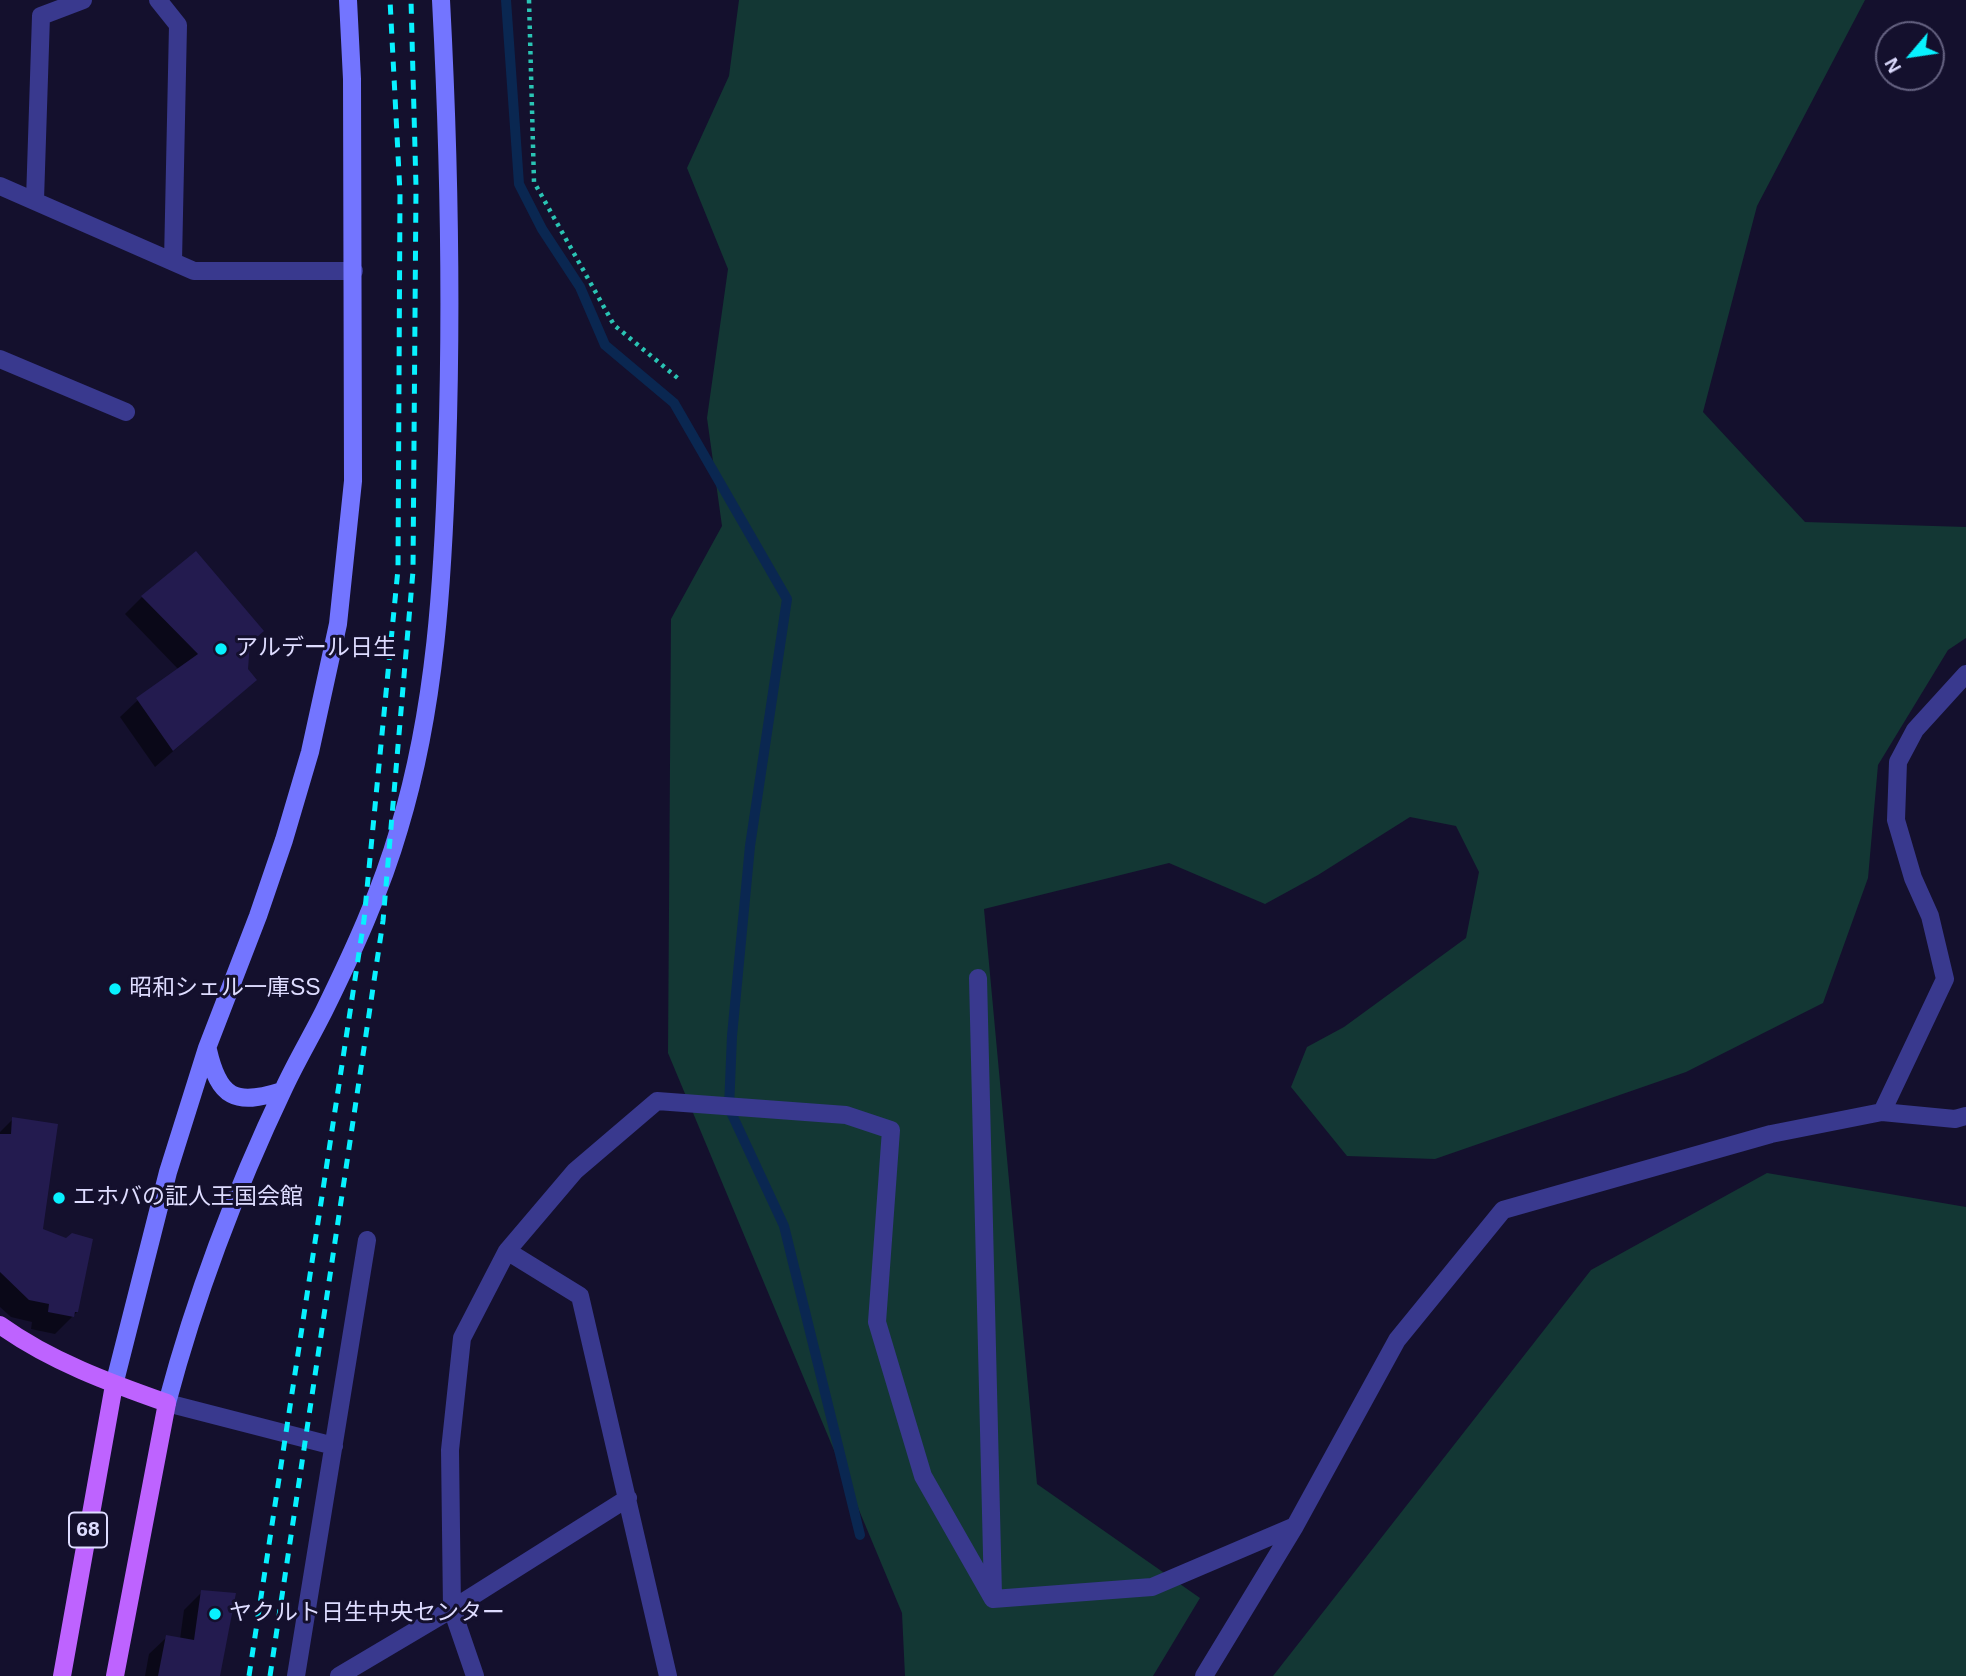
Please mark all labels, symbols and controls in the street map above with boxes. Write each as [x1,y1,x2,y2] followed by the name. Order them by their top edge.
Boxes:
[1875,21,1945,91] north arrow
[1880,54,1905,77] text: N
[235,635,396,663] place label: アルデール日生
[213,641,229,657] marker: アルデール日生
[129,975,321,1003] place label: 昭和シェル一庫SS
[107,981,123,997] marker: 昭和シェル一庫SS
[73,1184,303,1212] place label: エホバの証人王国会館
[51,1190,67,1206] marker: エホバの証人王国会館
[69,1512,107,1548] road number: 68
[229,1600,505,1628] place label: ヤクルト日生中央センター
[207,1606,223,1622] marker: ヤクルト日生中央センター

